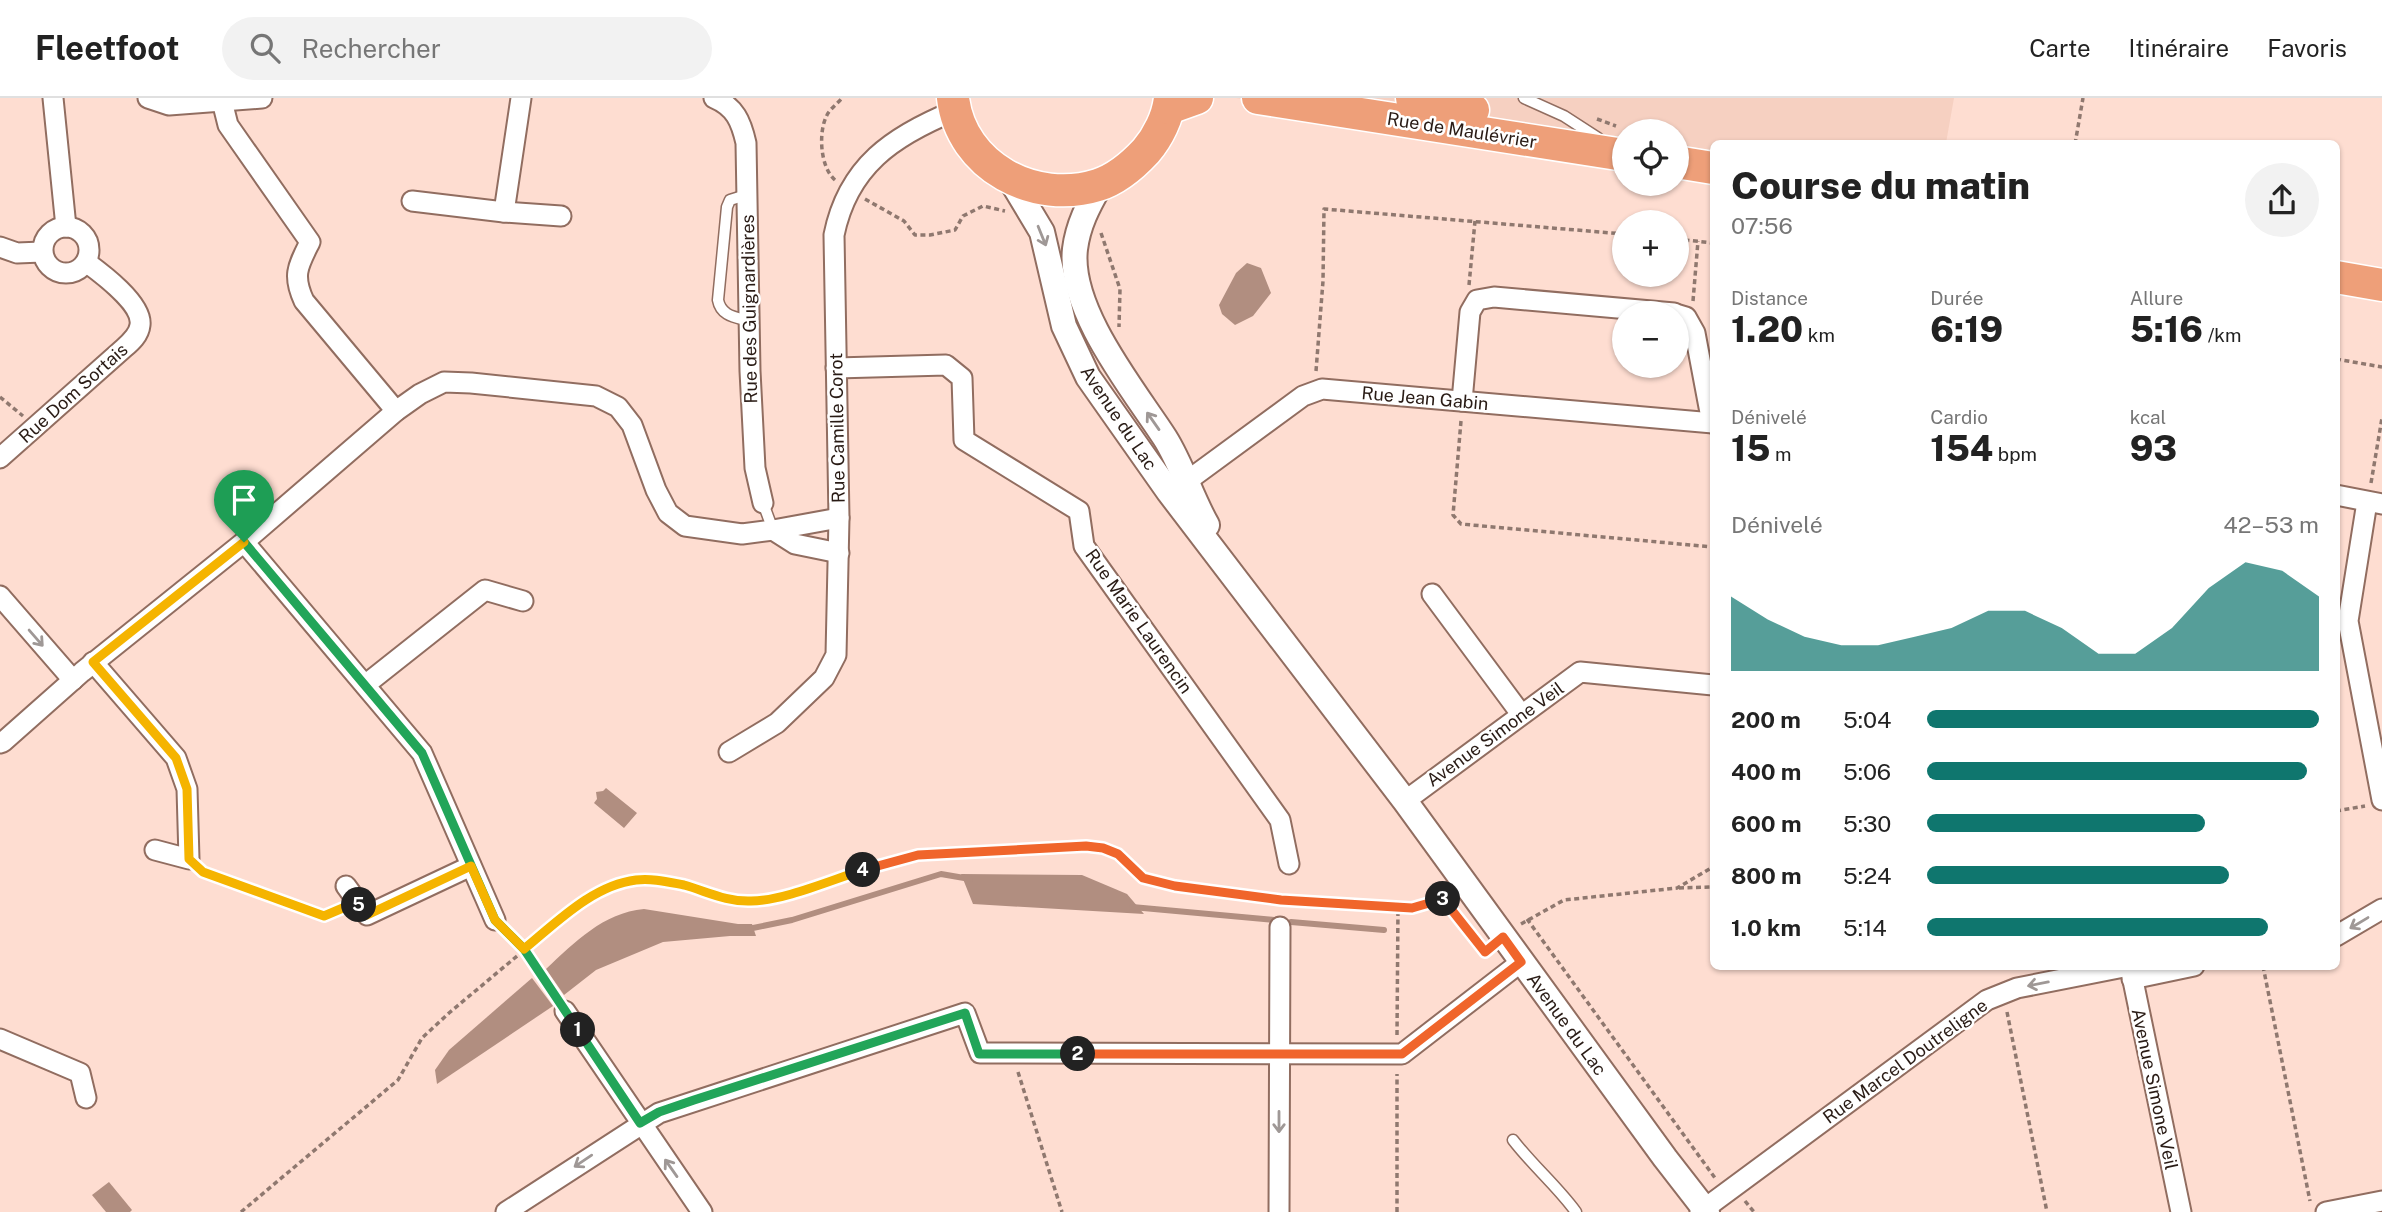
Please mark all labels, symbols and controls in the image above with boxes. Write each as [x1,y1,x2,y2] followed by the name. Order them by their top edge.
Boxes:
[222,17,712,80] search box
[35,29,180,67] text: Fleetfoot
[246,29,284,67] icon: search
[302,33,441,64] text: Rechercher
[2029,34,2091,62] text: Carte
[2129,34,2229,62] text: Itinéraire
[2267,34,2347,62] text: Favoris
[1386,108,1538,152] street label: Rue de Maulévrier
[1612,119,1689,378] map controls
[1612,119,1689,196] button: locate
[1731,163,2030,208] text: Course du matin
[2245,163,2319,237] button: share
[1612,210,1689,287] button: +
[1731,212,1793,239] text: 07:56
[737,214,761,404] street label: Rue des Guignardières
[1037,225,1050,247] one-way arrow
[1731,287,1808,309] text: Distance
[1930,287,1983,309] text: Durée
[2130,287,2183,309] text: Allure
[1612,301,1689,378] button: −
[1731,309,1803,350] text: 1.20
[1930,309,2003,350] text: 6:19
[2130,309,2203,350] text: 5:16
[1803,324,1835,346] text: km
[2203,324,2241,346] text: /km
[14,339,132,447] street label: Rue Dom Sortais
[825,353,849,503] street label: Rue Camille Corot
[1076,362,1162,474] street label: Avenue du Lac
[1361,382,1489,414] street label: Rue Jean Gabin
[1731,406,1807,428] text: Dénivelé
[1930,406,1988,428] text: Cardio
[2130,406,2166,428] text: kcal
[1146,412,1160,431] one-way arrow
[1731,428,1771,469] text: 15
[1930,428,1993,469] text: 154
[2130,428,2177,469] text: 93
[1771,443,1792,465] text: m
[1993,443,2037,465] text: bpm
[214,470,274,542] pin
[225,481,263,519] icon: arrive
[1731,511,1823,538] text: Dénivelé
[2223,511,2319,538] text: 42–53 m
[1081,545,1197,697] street label: Rue Marie Laurencin
[28,629,44,647] one-way arrow
[1422,677,1568,791] street label: Avenue Simone Veil
[1731,706,1801,733] text: 200 m
[1843,706,1891,733] text: 5:04
[1731,758,1801,785] text: 400 m
[1843,758,1891,785] text: 5:06
[1731,810,1801,837] text: 600 m
[1843,810,1891,837] text: 5:30
[846,852,880,888] pin: 4
[856,858,869,880] text: 4
[1731,862,1802,889] text: 800 m
[1843,862,1892,889] text: 5:24
[1426,882,1460,916] pin: 3
[1436,887,1449,909] text: 3
[342,888,376,922] pin: 5
[352,893,365,915] text: 5
[1731,914,1801,941] text: 1.0 km
[1843,914,1887,941] text: 5:14
[2350,916,2370,930] one-way arrow
[1523,969,1611,1079] street label: Avenue du Lac
[2027,978,2050,991] one-way arrow
[1819,994,1991,1128] street label: Rue Marcel Doutreligne
[2128,1006,2182,1172] street label: Avenue Simone Veil
[560,1012,596,1048] pin: 1
[573,1018,582,1040] text: 1
[1060,1037,1096,1072] pin: 2
[1071,1042,1084,1064] text: 2
[1272,1110,1286,1133] one-way arrow
[574,1154,593,1168] one-way arrow
[664,1159,678,1178] one-way arrow

